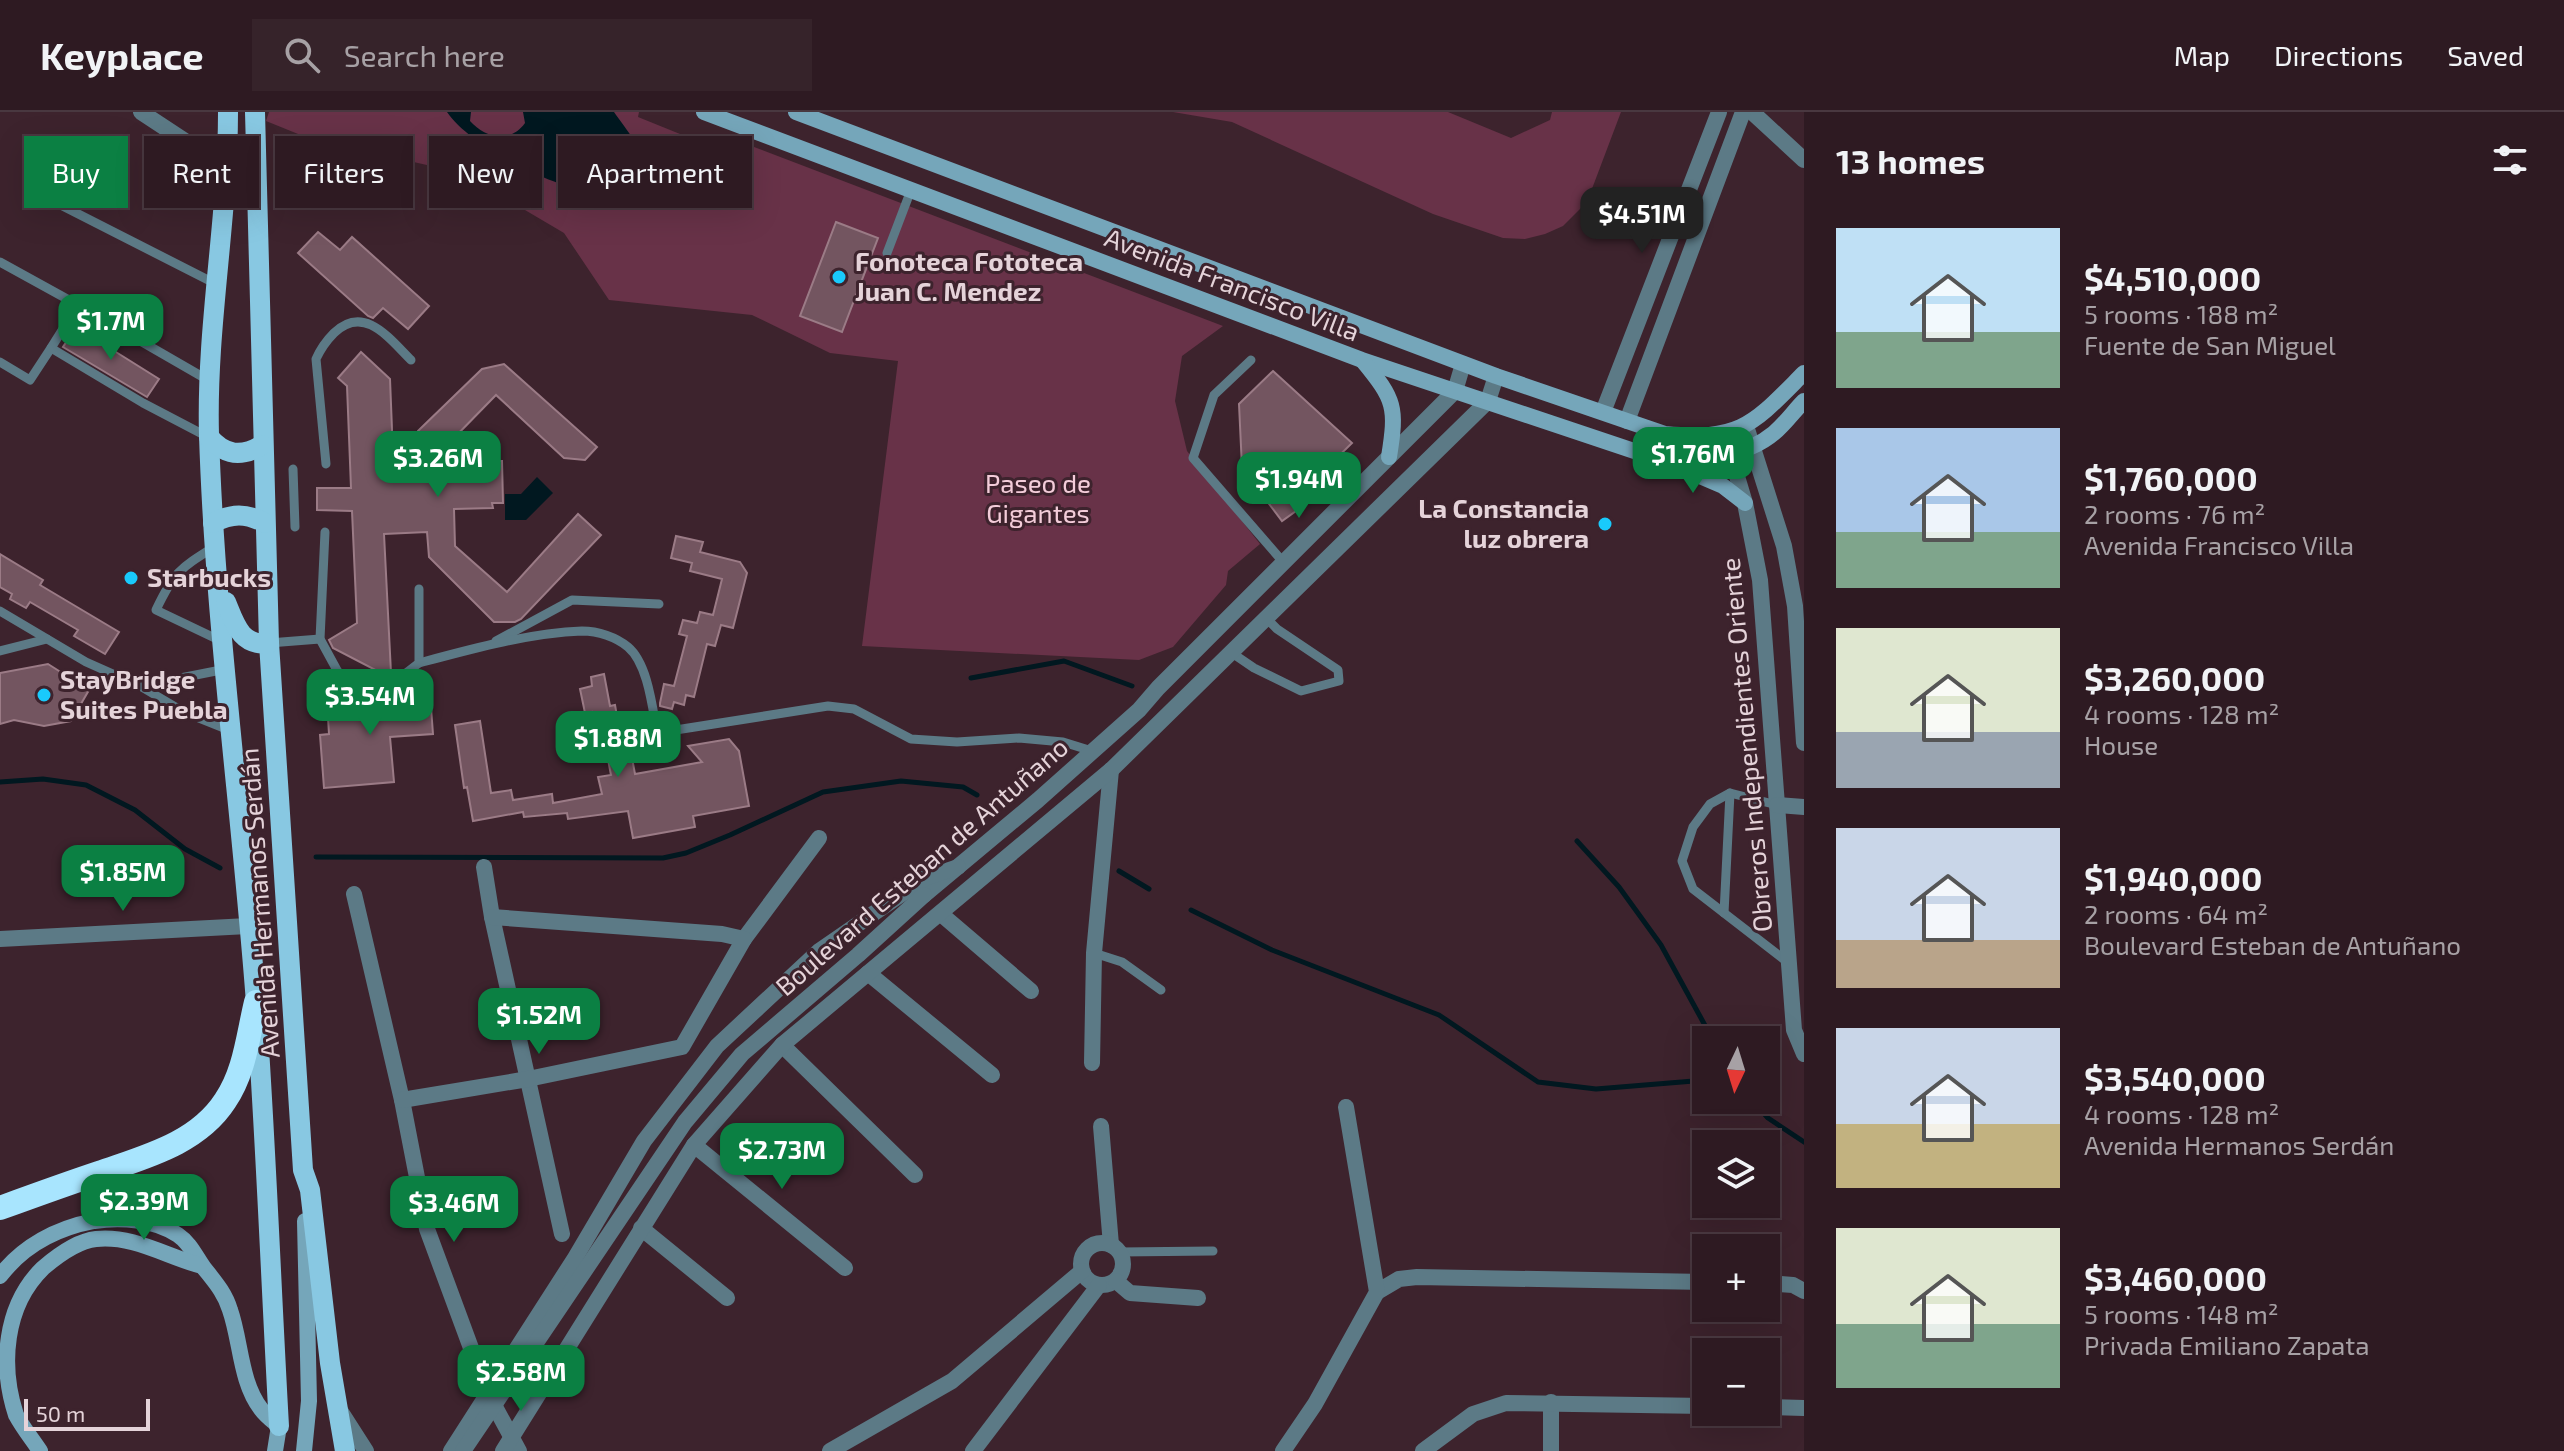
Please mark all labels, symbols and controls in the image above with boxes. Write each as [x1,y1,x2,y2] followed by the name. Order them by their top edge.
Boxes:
[252,19,812,91] search box
[40,32,204,78] text: Keyplace
[280,33,324,77] icon: search
[344,37,505,73] text: Search here
[2174,38,2230,72] text: Map
[2274,38,2403,72] text: Directions
[2447,38,2524,72] text: Saved
[24,136,128,208] chip: Buy
[144,136,259,208] chip: Rent
[275,136,413,208] chip: Filters
[429,136,542,208] chip: New
[558,136,752,208] chip: Apartment
[2488,138,2532,182] icon: filters
[1836,140,1985,181] text: 13 homes
[1577,187,1707,255] pin: $4.51M
[1598,197,1686,228] text: $4.51M
[1101,221,1364,346] street label: Avenida Francisco Villa
[855,245,1083,306] place label: Fonoteca Fototeca Juan C. Mendez
[2084,257,2261,298] text: $4,510,000
[1900,260,1996,356] icon: home
[830,268,848,286] marker: Fonoteca Fototeca Juan C. Mendez
[55,294,167,362] pin: $1.7M
[2084,298,2278,329] text: 5 rooms · 188 m²
[76,304,146,335] text: $1.7M
[2084,329,2336,360] text: Fuente de San Miguel
[1628,427,1758,495] pin: $1.76M
[373,431,503,499] pin: $3.26M
[1651,437,1735,468] text: $1.76M
[393,441,483,472] text: $3.26M
[1234,452,1364,520] pin: $1.94M
[2084,457,2258,498] text: $1,760,000
[1900,460,1996,556] icon: home
[1255,462,1343,493] text: $1.94M
[985,467,1091,528] park label: Paseo de Gigantes
[1418,492,1589,553] place label: La Constancia luz obrera
[2084,498,2265,529] text: 2 rooms · 76 m²
[1596,515,1614,533] marker: La Constancia luz obrera
[2084,529,2354,560] text: Avenida Francisco Villa
[1714,557,1777,934] street label: Obreros Independientes Oriente
[147,561,271,592] place label: Starbucks
[122,569,140,587] marker: Starbucks
[2084,657,2265,698] text: $3,260,000
[1900,660,1996,756] icon: home
[60,663,228,724] place label: StayBridge Suites Puebla
[305,669,435,737] pin: $3.54M
[325,679,415,710] text: $3.54M
[35,686,53,704] marker: StayBridge Suites Puebla
[2084,698,2279,729] text: 4 rooms · 128 m²
[553,711,683,779] pin: $1.88M
[574,721,662,752] text: $1.88M
[2084,729,2158,760] text: House
[769,730,1073,1001] street label: Boulevard Esteban de Antuñano
[232,747,285,1059] street label: Avenida Hermanos Serdán
[58,845,188,913] pin: $1.85M
[80,855,167,886] text: $1.85M
[2084,857,2262,898] text: $1,940,000
[1900,860,1996,956] icon: home
[2084,898,2268,929] text: 2 rooms · 64 m²
[2084,929,2461,960] text: Boulevard Esteban de Antuñano
[474,988,604,1056] pin: $1.52M
[496,998,582,1029] text: $1.52M
[1692,1026,1780,1114] north arrow
[1692,1026,1780,1426] map controls
[2084,1057,2266,1098] text: $3,540,000
[1900,1060,1996,1156] icon: home
[2084,1098,2279,1129] text: 4 rooms · 128 m²
[717,1123,847,1191] pin: $2.73M
[2084,1129,2394,1160] text: Avenida Hermanos Serdán
[1692,1130,1780,1218] button: layers
[738,1133,826,1164] text: $2.73M
[79,1174,209,1242] pin: $2.39M
[389,1176,519,1244] pin: $3.46M
[99,1184,189,1215] text: $2.39M
[408,1186,500,1217] text: $3.46M
[1692,1234,1780,1322] button: +
[2084,1257,2267,1298] text: $3,460,000
[1900,1260,1996,1356] icon: home
[2084,1298,2279,1329] text: 5 rooms · 148 m²
[2084,1329,2370,1360] text: Privada Emiliano Zapata
[1692,1338,1780,1426] button: −
[456,1345,586,1413] pin: $2.58M
[476,1355,566,1386] text: $2.58M
[24,1395,150,1431] scale bar
[36,1400,85,1426] text: 50 m

